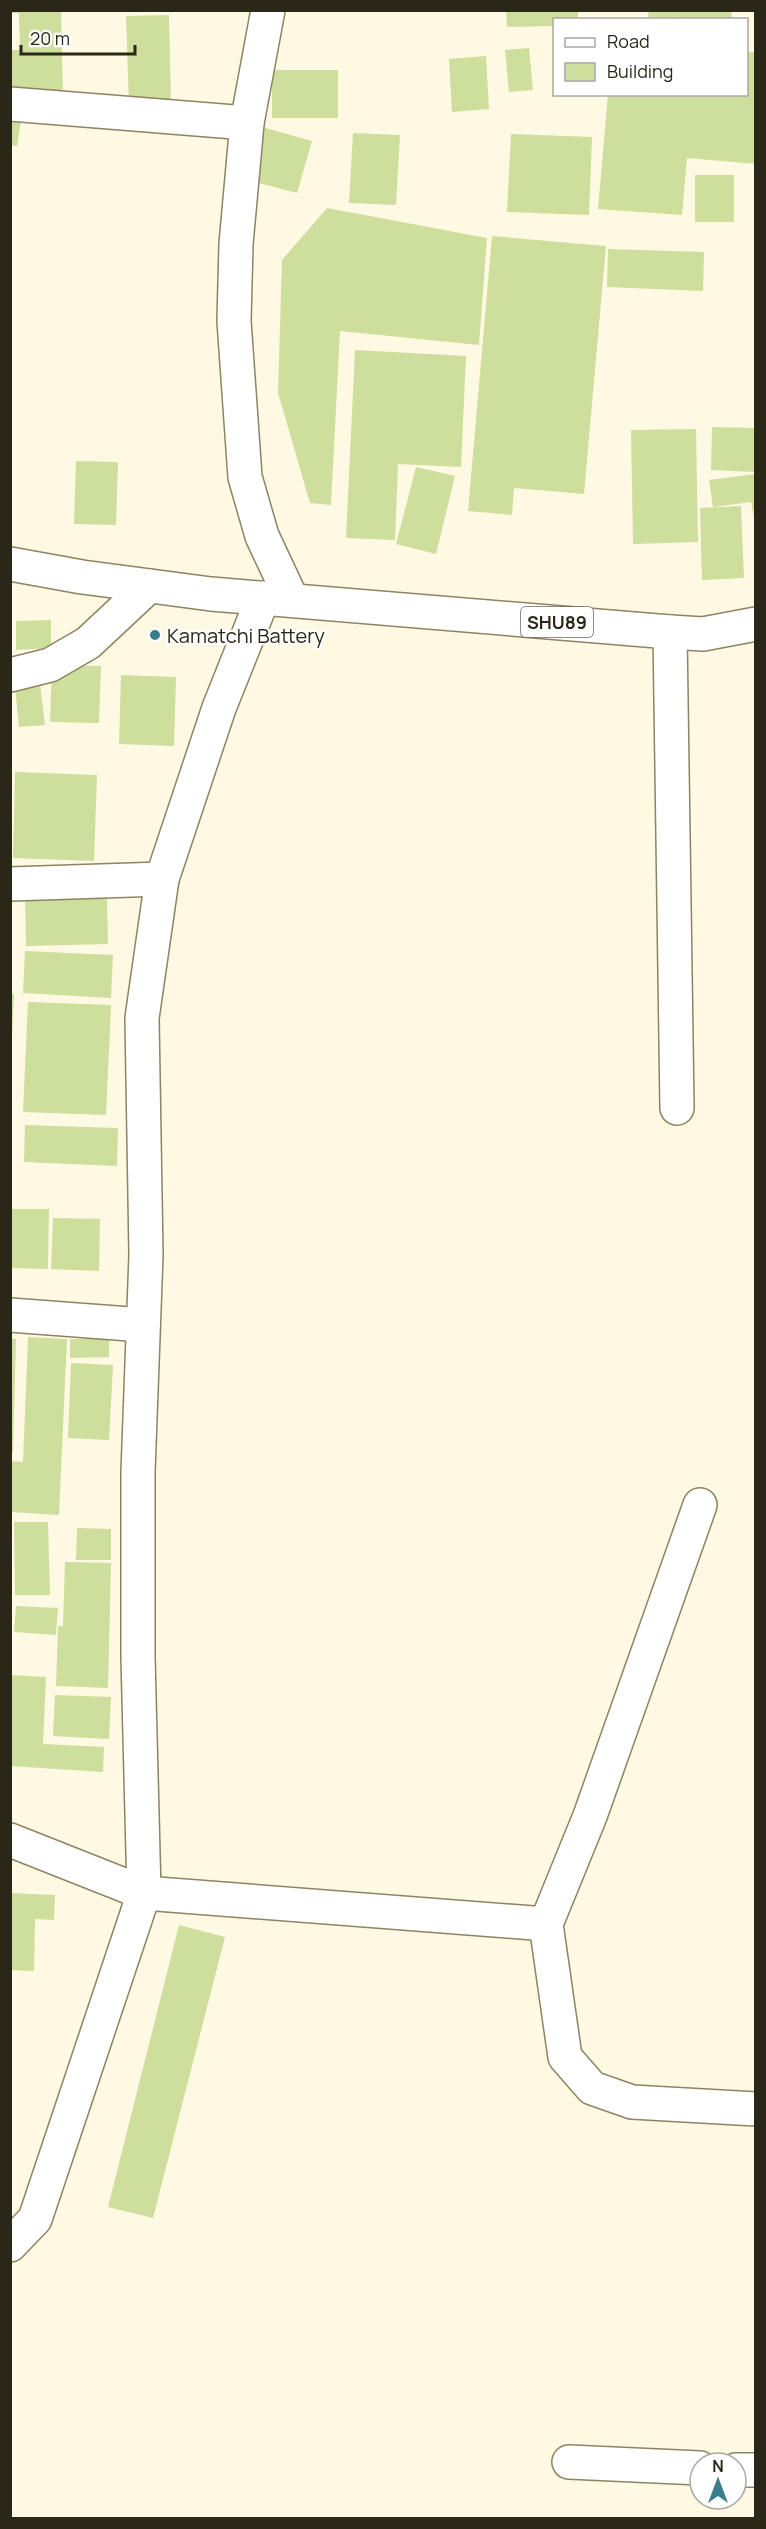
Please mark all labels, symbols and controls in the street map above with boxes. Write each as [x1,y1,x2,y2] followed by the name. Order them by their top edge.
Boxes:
[21,18,135,56] scale bar
[553,18,748,96] legend
[30,26,70,50] text: 20 m
[607,29,650,53] text: Road
[607,59,673,83] text: Building
[521,607,593,637] road number: SHU89
[167,622,325,649] place label: Kamatchi Battery
[148,628,162,642] marker: Kamatchi Battery
[688,2451,748,2511] north arrow
[712,2455,724,2477] text: N

